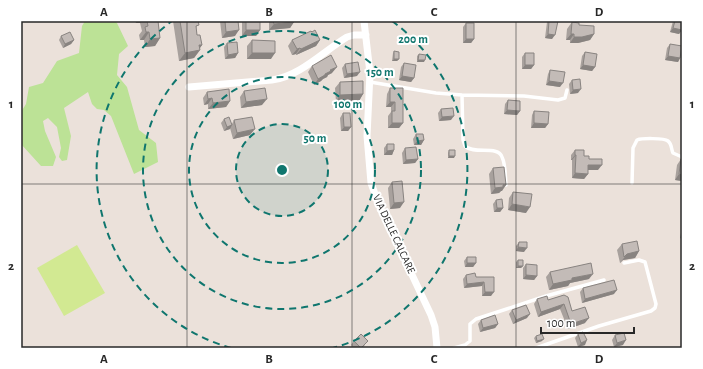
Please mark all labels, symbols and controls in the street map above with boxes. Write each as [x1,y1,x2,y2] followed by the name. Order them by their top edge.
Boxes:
[100,6,108,19] text: A
[265,6,273,19] text: B
[431,6,438,19] text: C
[595,6,604,19] text: D
[398,33,428,45] text: 200 m
[366,66,394,78] text: 150 m
[9,98,13,111] text: 1
[334,98,362,110] text: 100 m
[690,98,694,111] text: 1
[304,132,327,144] text: 50 m
[275,163,289,177] centre of rings
[371,193,417,276] street label: VIA DELLE CALCARE
[8,260,14,273] text: 2
[689,260,695,273] text: 2
[541,309,634,335] scale bar
[547,317,575,329] text: 100 m
[100,353,108,366] text: A
[265,353,273,366] text: B
[431,353,438,366] text: C
[595,353,604,366] text: D

